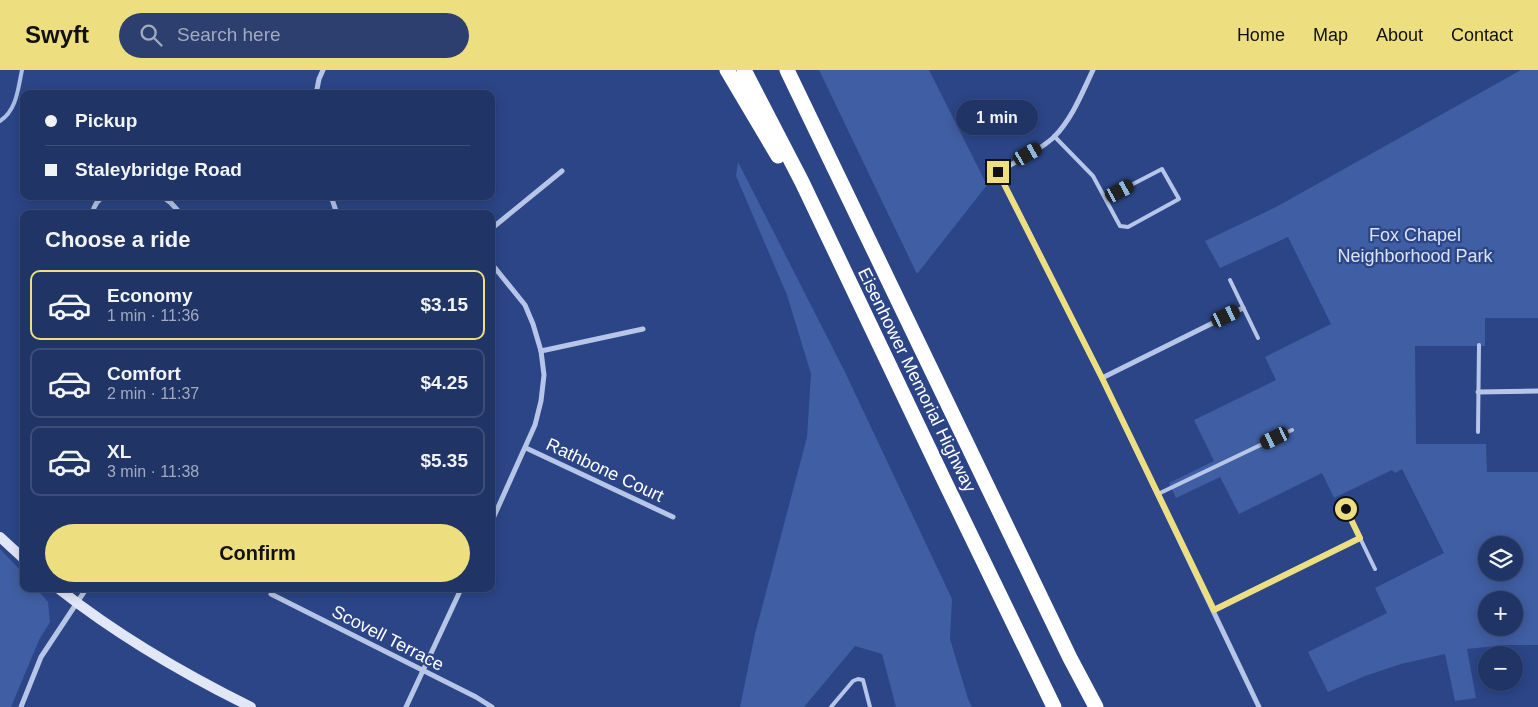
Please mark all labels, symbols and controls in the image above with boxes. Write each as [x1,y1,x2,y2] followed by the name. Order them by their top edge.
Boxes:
[119,13,469,58] search box
[25,21,89,48] text: Swyft
[137,21,165,49] icon: search
[177,24,281,45] text: Search here
[1237,25,1285,45] text: Home
[1313,25,1348,45] text: Map
[1376,25,1423,45] text: About
[1451,25,1513,45] text: Contact
[957,99,1039,134] callout: 1 min
[976,109,1018,126] text: 1 min
[75,110,137,131] text: Pickup
[1011,140,1044,168] car
[75,159,242,180] text: Staleybridge Road
[987,161,1009,183] route end
[1103,177,1136,205] car
[1337,225,1494,266] park label: Fox Chapel Neighborhood Park
[45,227,190,252] text: Choose a ride
[854,265,980,495] street label: Eisenhower Memorial Highway
[47,283,92,328] icon: car
[107,285,193,306] text: Economy
[420,294,468,315] text: $3.15
[1209,303,1242,329] car
[107,307,199,324] text: 1 min · 11:36
[47,361,92,406] icon: car
[107,363,181,384] text: Comfort
[420,372,468,393] text: $4.25
[107,385,199,402] text: 2 min · 11:37
[1258,425,1291,451] car
[543,434,667,506] street label: Rathbone Court
[47,439,92,484] icon: car
[107,441,131,462] text: XL
[420,450,468,471] text: $5.35
[107,463,199,480] text: 3 min · 11:38
[1335,498,1357,520] route start
[45,524,470,582] button: Confirm
[1478,536,1523,691] map controls
[1478,536,1523,581] button: layers
[1478,591,1523,636] button: +
[329,601,447,675] street label: Scovell Terrace
[1478,646,1523,691] button: −

